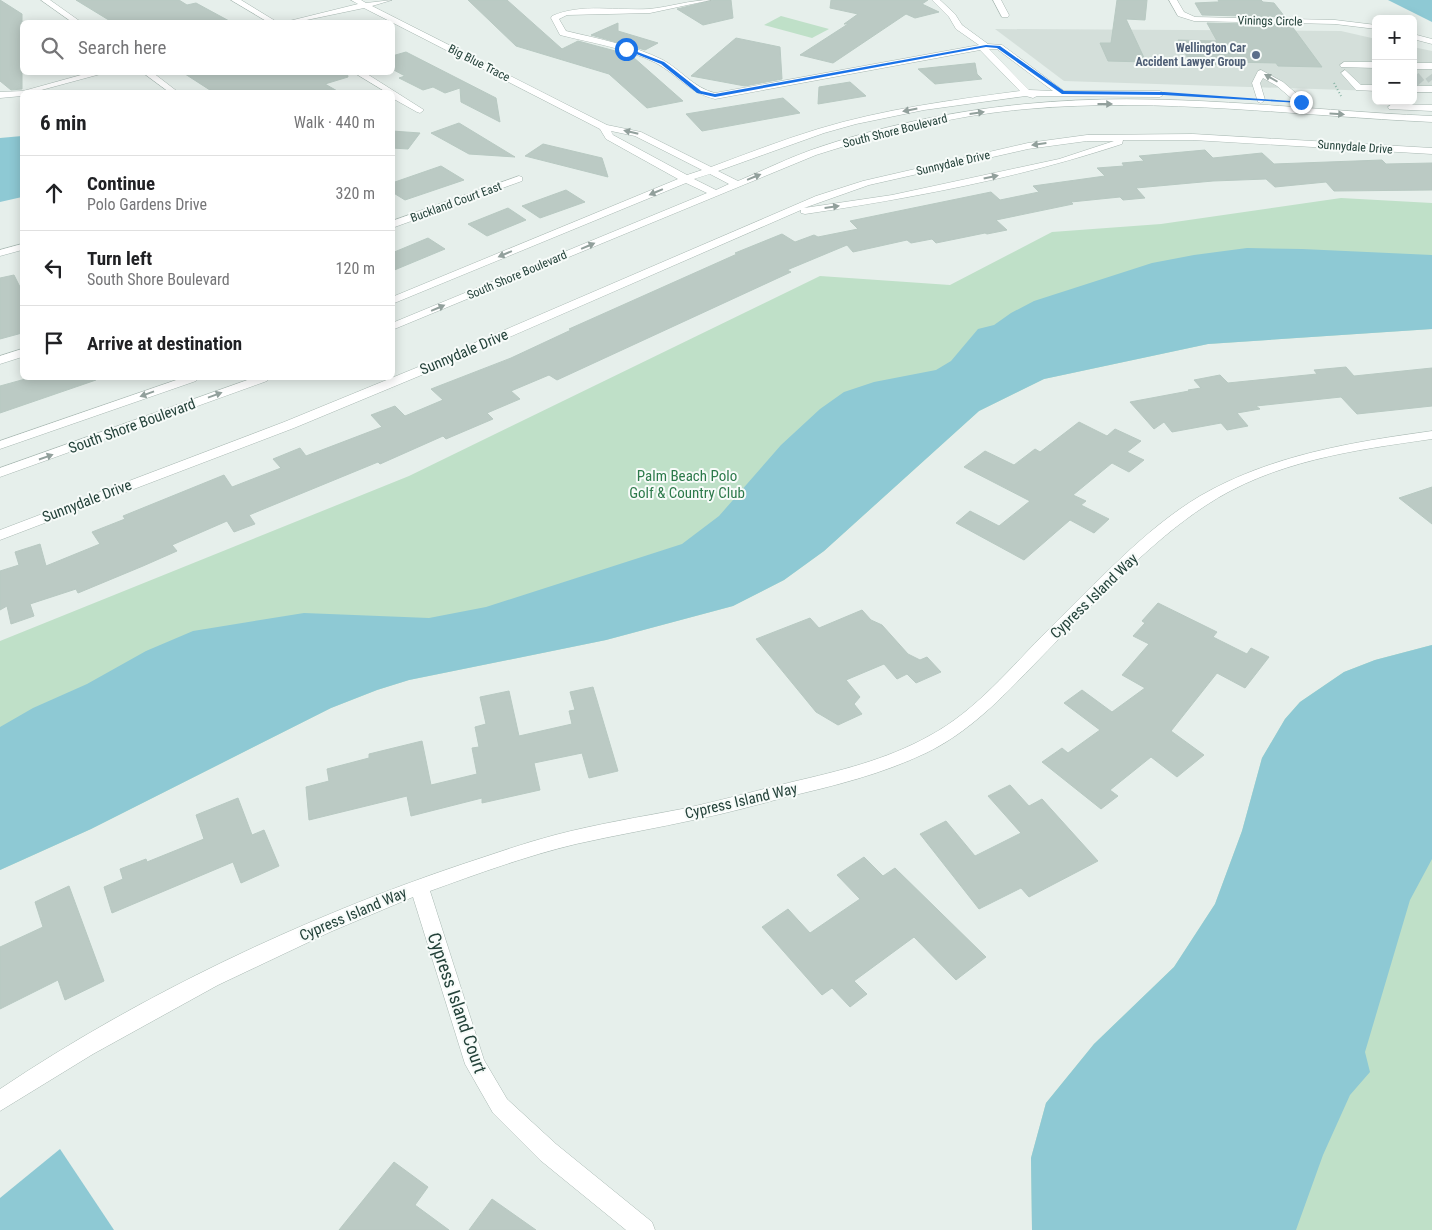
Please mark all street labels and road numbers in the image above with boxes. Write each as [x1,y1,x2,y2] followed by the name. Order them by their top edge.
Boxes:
[1237,13,1303,29] street label: Vinings Circle
[446,41,513,85] street label: Big Blue Trace
[841,111,949,151] street label: South Shore Boulevard
[1317,137,1393,157] street label: Sunnydale Drive
[915,148,992,178] street label: Sunnydale Drive
[409,179,504,225] street label: Buckland Court East
[465,248,569,302] street label: South Shore Boulevard
[417,325,511,379] street label: Sunnydale Drive
[66,395,198,457] street label: South Shore Boulevard
[40,476,134,526] street label: Sunnydale Drive
[1047,550,1141,642] street label: Cypress Island Way
[683,779,799,823] street label: Cypress Island Way
[297,883,409,945] street label: Cypress Island Way
[424,930,491,1076] street label: Cypress Island Court

